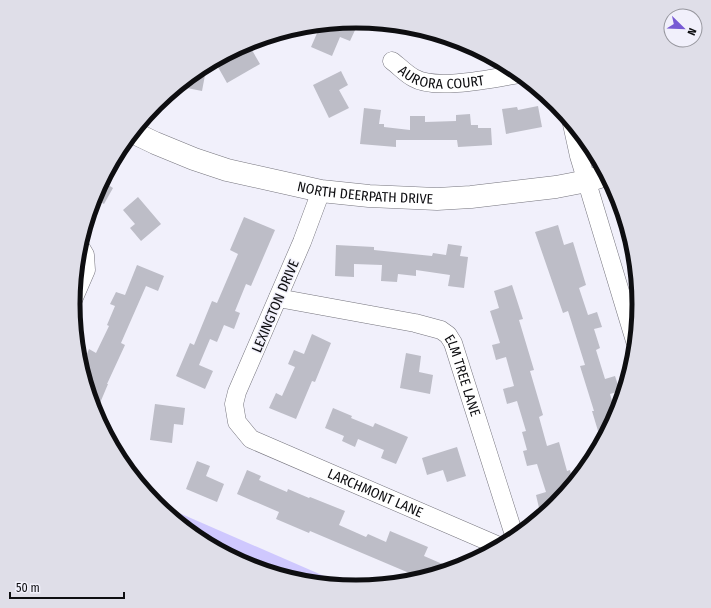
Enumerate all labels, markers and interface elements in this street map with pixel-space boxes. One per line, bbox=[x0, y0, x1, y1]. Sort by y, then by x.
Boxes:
north arrow bbox=[663, 8, 703, 48]
text: N bbox=[684, 26, 699, 37]
street label: AURORA COURT bbox=[395, 62, 486, 93]
street label: NORTH DEERPATH DRIVE bbox=[296, 178, 434, 208]
street label: LEXINGTON DRIVE bbox=[248, 257, 303, 355]
street label: ELM TREE LANE bbox=[441, 331, 484, 419]
street label: LARCHMONT LANE bbox=[325, 465, 426, 521]
scale bar bbox=[10, 574, 124, 600]
text: 50 m bbox=[16, 581, 40, 595]

